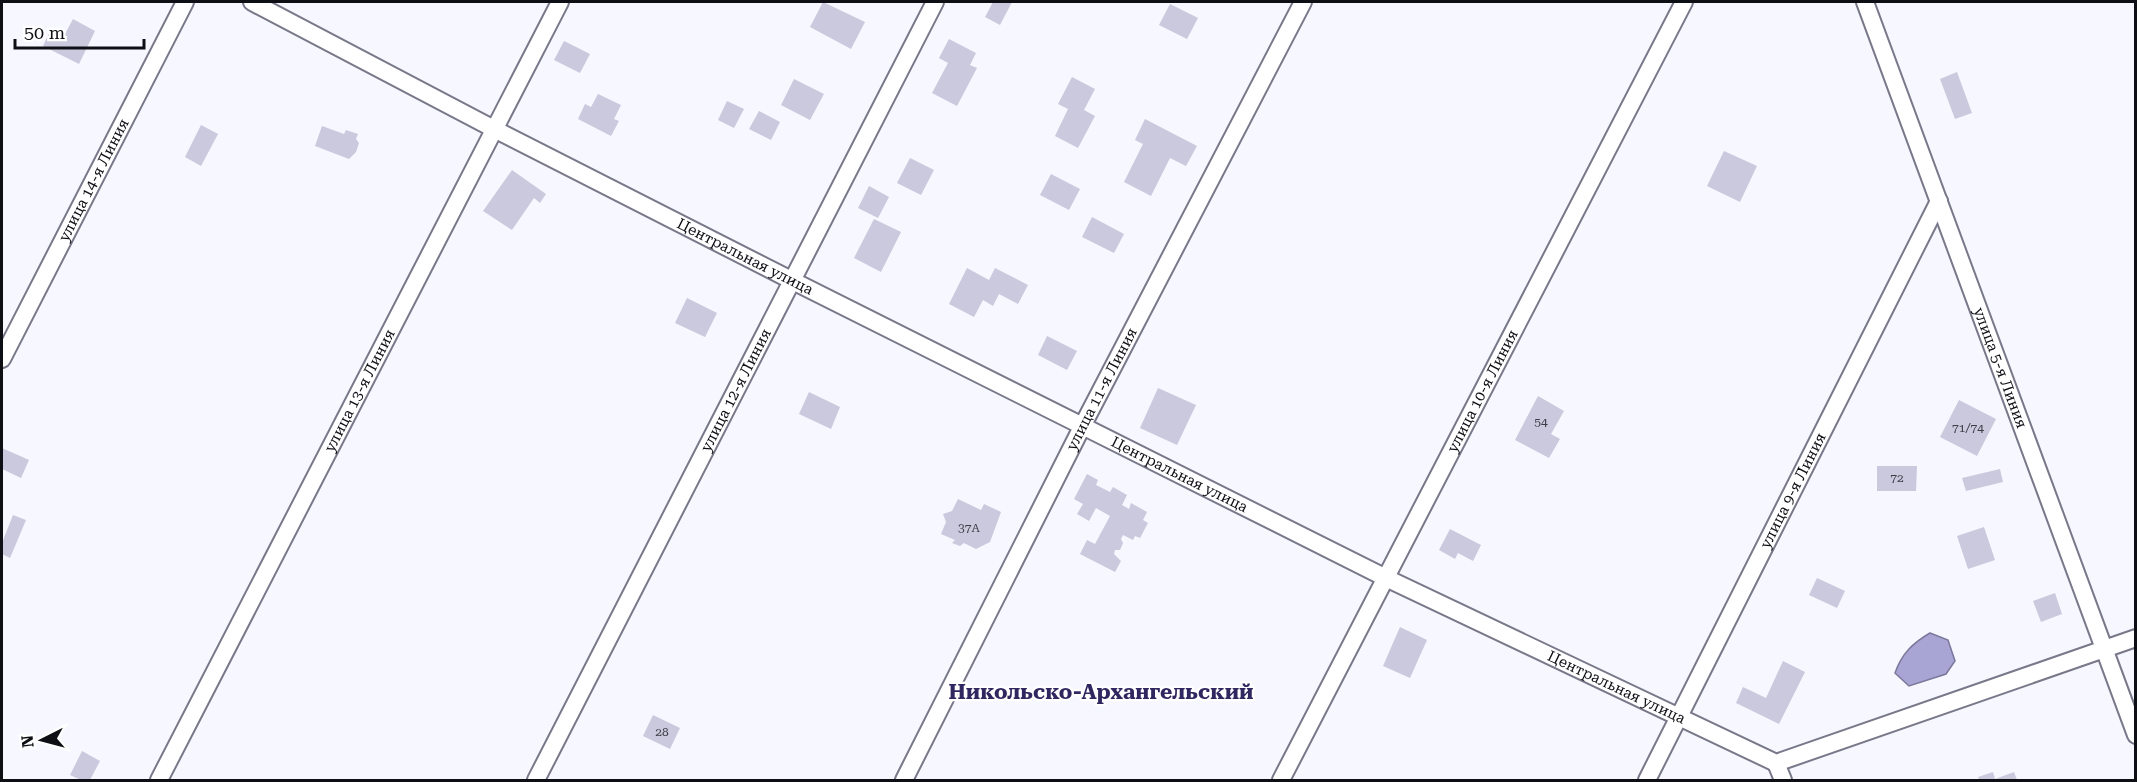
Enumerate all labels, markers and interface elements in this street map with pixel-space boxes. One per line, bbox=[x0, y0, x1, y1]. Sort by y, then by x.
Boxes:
scale bar bbox=[15, 12, 144, 50]
text: 50 m bbox=[24, 22, 65, 43]
street label: улица 14-я Линия bbox=[55, 116, 133, 245]
street label: Центральная улица bbox=[674, 215, 816, 299]
street label: улица 5-я Линия bbox=[1970, 305, 2031, 431]
street label: улица 11-я Линия bbox=[1063, 325, 1141, 454]
street label: улица 13-я Линия bbox=[321, 326, 399, 455]
street label: улица 12-я Линия bbox=[697, 326, 775, 455]
street label: улица 10-я Линия bbox=[1443, 327, 1522, 456]
house number: 54 bbox=[1534, 415, 1548, 429]
house number: 71/74 bbox=[1952, 421, 1984, 435]
street label: улица 9-я Линия bbox=[1756, 430, 1830, 552]
street label: Центральная улица bbox=[1108, 433, 1251, 516]
house number: 72 bbox=[1890, 471, 1904, 485]
house number: 37А bbox=[958, 521, 981, 535]
street label: Центральная улица bbox=[1545, 647, 1688, 728]
district label: Никольско-Архангельский bbox=[948, 680, 1254, 704]
north arrow bbox=[12, 710, 72, 770]
house number: 28 bbox=[655, 725, 669, 739]
text: N bbox=[17, 734, 38, 749]

